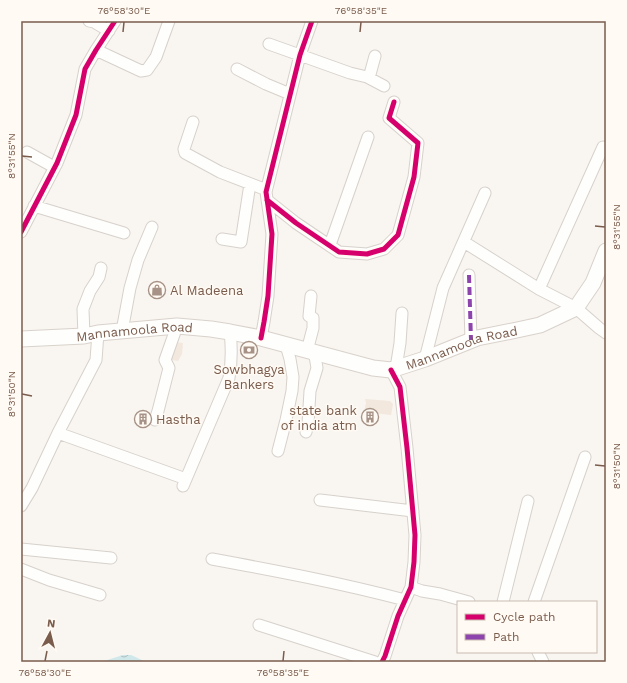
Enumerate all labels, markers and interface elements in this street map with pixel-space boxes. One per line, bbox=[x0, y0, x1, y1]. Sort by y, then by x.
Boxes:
text: 76°58'30"E bbox=[98, 5, 150, 16]
text: 76°58'35"E bbox=[335, 5, 387, 16]
text: 8°31'55"N bbox=[6, 133, 17, 179]
text: 8°31'55"N bbox=[611, 204, 622, 250]
shop icon: Al Madeena bbox=[147, 280, 167, 300]
place label: Al Madeena bbox=[170, 283, 244, 298]
street label: Mannamoola Road bbox=[76, 319, 193, 344]
street label: Mannamoola Road bbox=[404, 323, 519, 373]
bank icon: Sowbhagya Bankers bbox=[239, 340, 259, 360]
place label: Sowbhagya Bankers bbox=[213, 362, 285, 392]
text: 8°31'50"N bbox=[6, 371, 17, 417]
place label: state bank of india atm bbox=[281, 403, 358, 433]
building icon: state bank of india atm bbox=[360, 407, 380, 427]
building icon: Hastha bbox=[133, 409, 153, 429]
place label: Hastha bbox=[156, 412, 201, 427]
text: 8°31'50"N bbox=[611, 443, 622, 489]
legend bbox=[457, 601, 597, 653]
text: Cycle path bbox=[493, 610, 555, 624]
north arrow bbox=[30, 613, 70, 653]
text: N bbox=[46, 617, 56, 631]
text: Path bbox=[493, 630, 519, 644]
text: 76°58'30"E bbox=[19, 667, 71, 678]
text: 76°58'35"E bbox=[257, 667, 309, 678]

